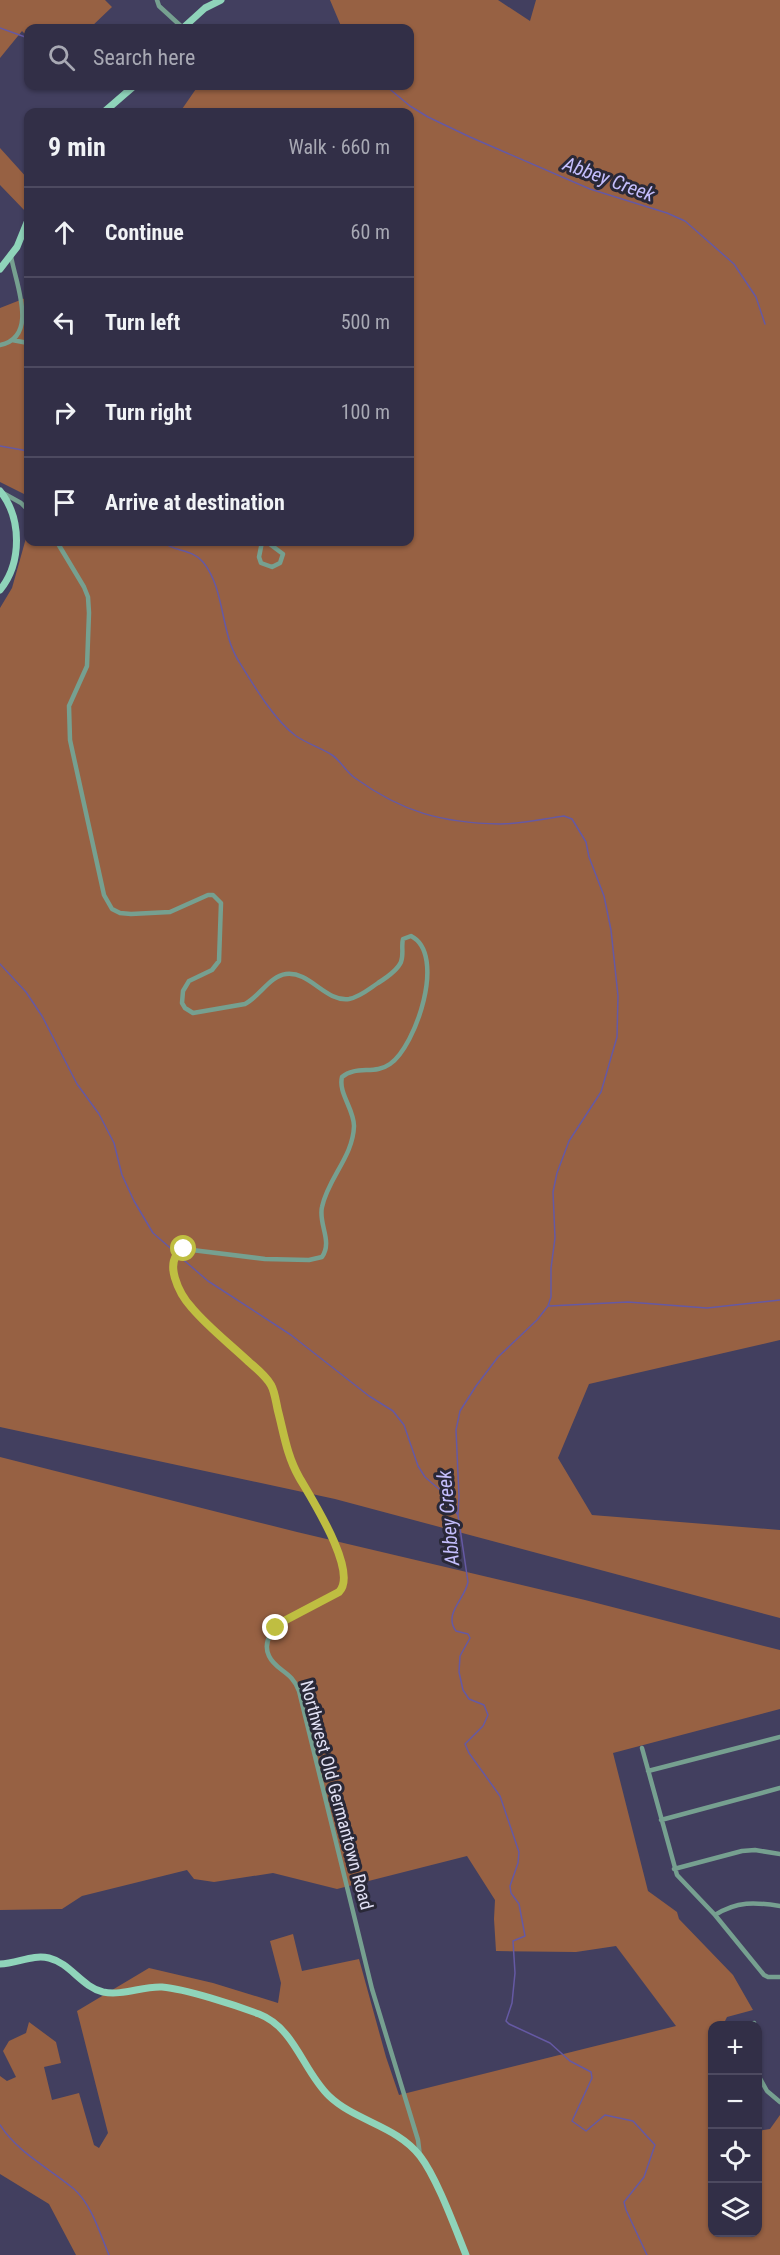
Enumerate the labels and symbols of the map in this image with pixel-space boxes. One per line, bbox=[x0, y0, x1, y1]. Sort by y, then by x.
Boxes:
water label: Abbey Creek bbox=[559, 151, 659, 207]
route start bbox=[170, 1235, 196, 1261]
water label: Abbey Creek bbox=[432, 1468, 464, 1568]
route end bbox=[262, 1614, 288, 1640]
street label: Northwest Old Germantown Road bbox=[296, 1678, 378, 1912]

